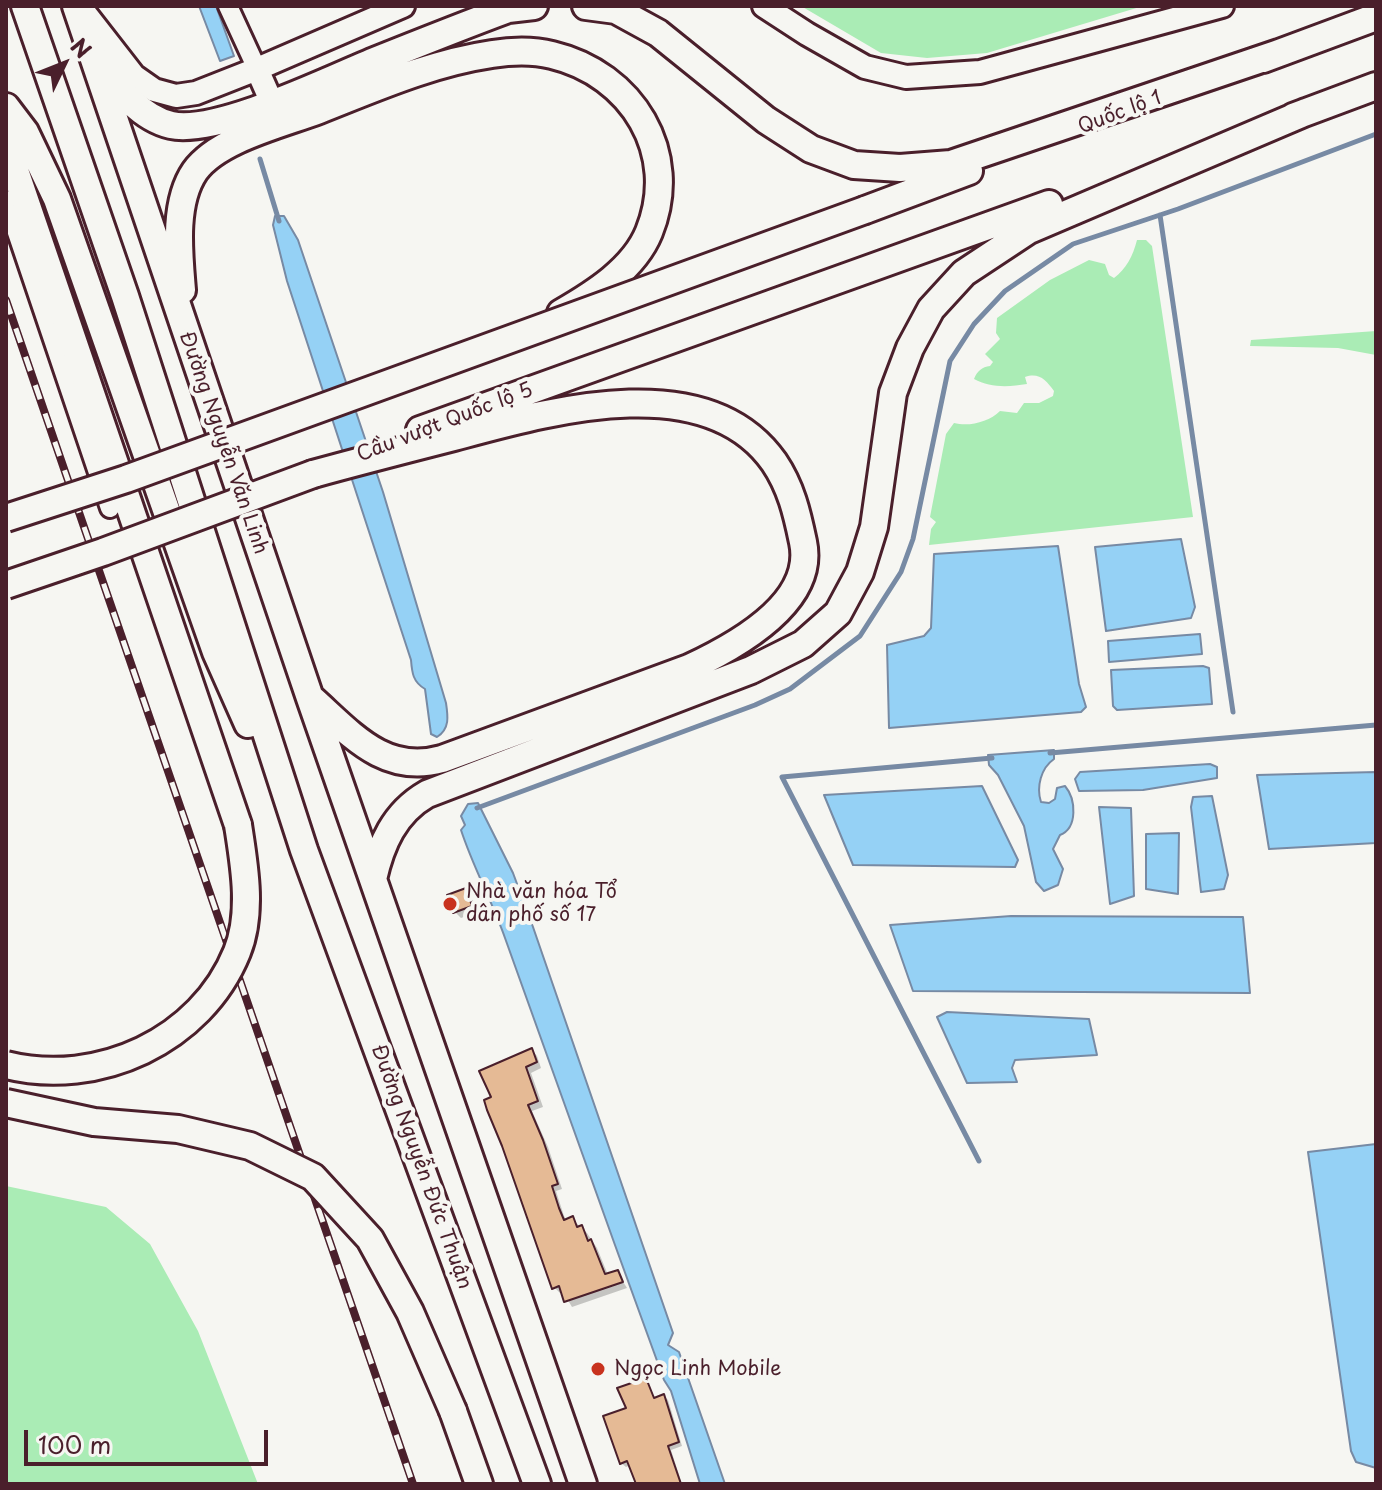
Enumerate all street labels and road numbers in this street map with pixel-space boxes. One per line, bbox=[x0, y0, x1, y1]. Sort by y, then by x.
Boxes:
street label: Quốc lộ 1 bbox=[1075, 86, 1165, 140]
street label: Đường Nguyễn Văn Linh bbox=[174, 329, 272, 557]
street label: Cầu vượt Quốc lộ 5 bbox=[354, 378, 536, 468]
street label: Đường Nguyễn Đức Thuận bbox=[366, 1041, 476, 1293]

